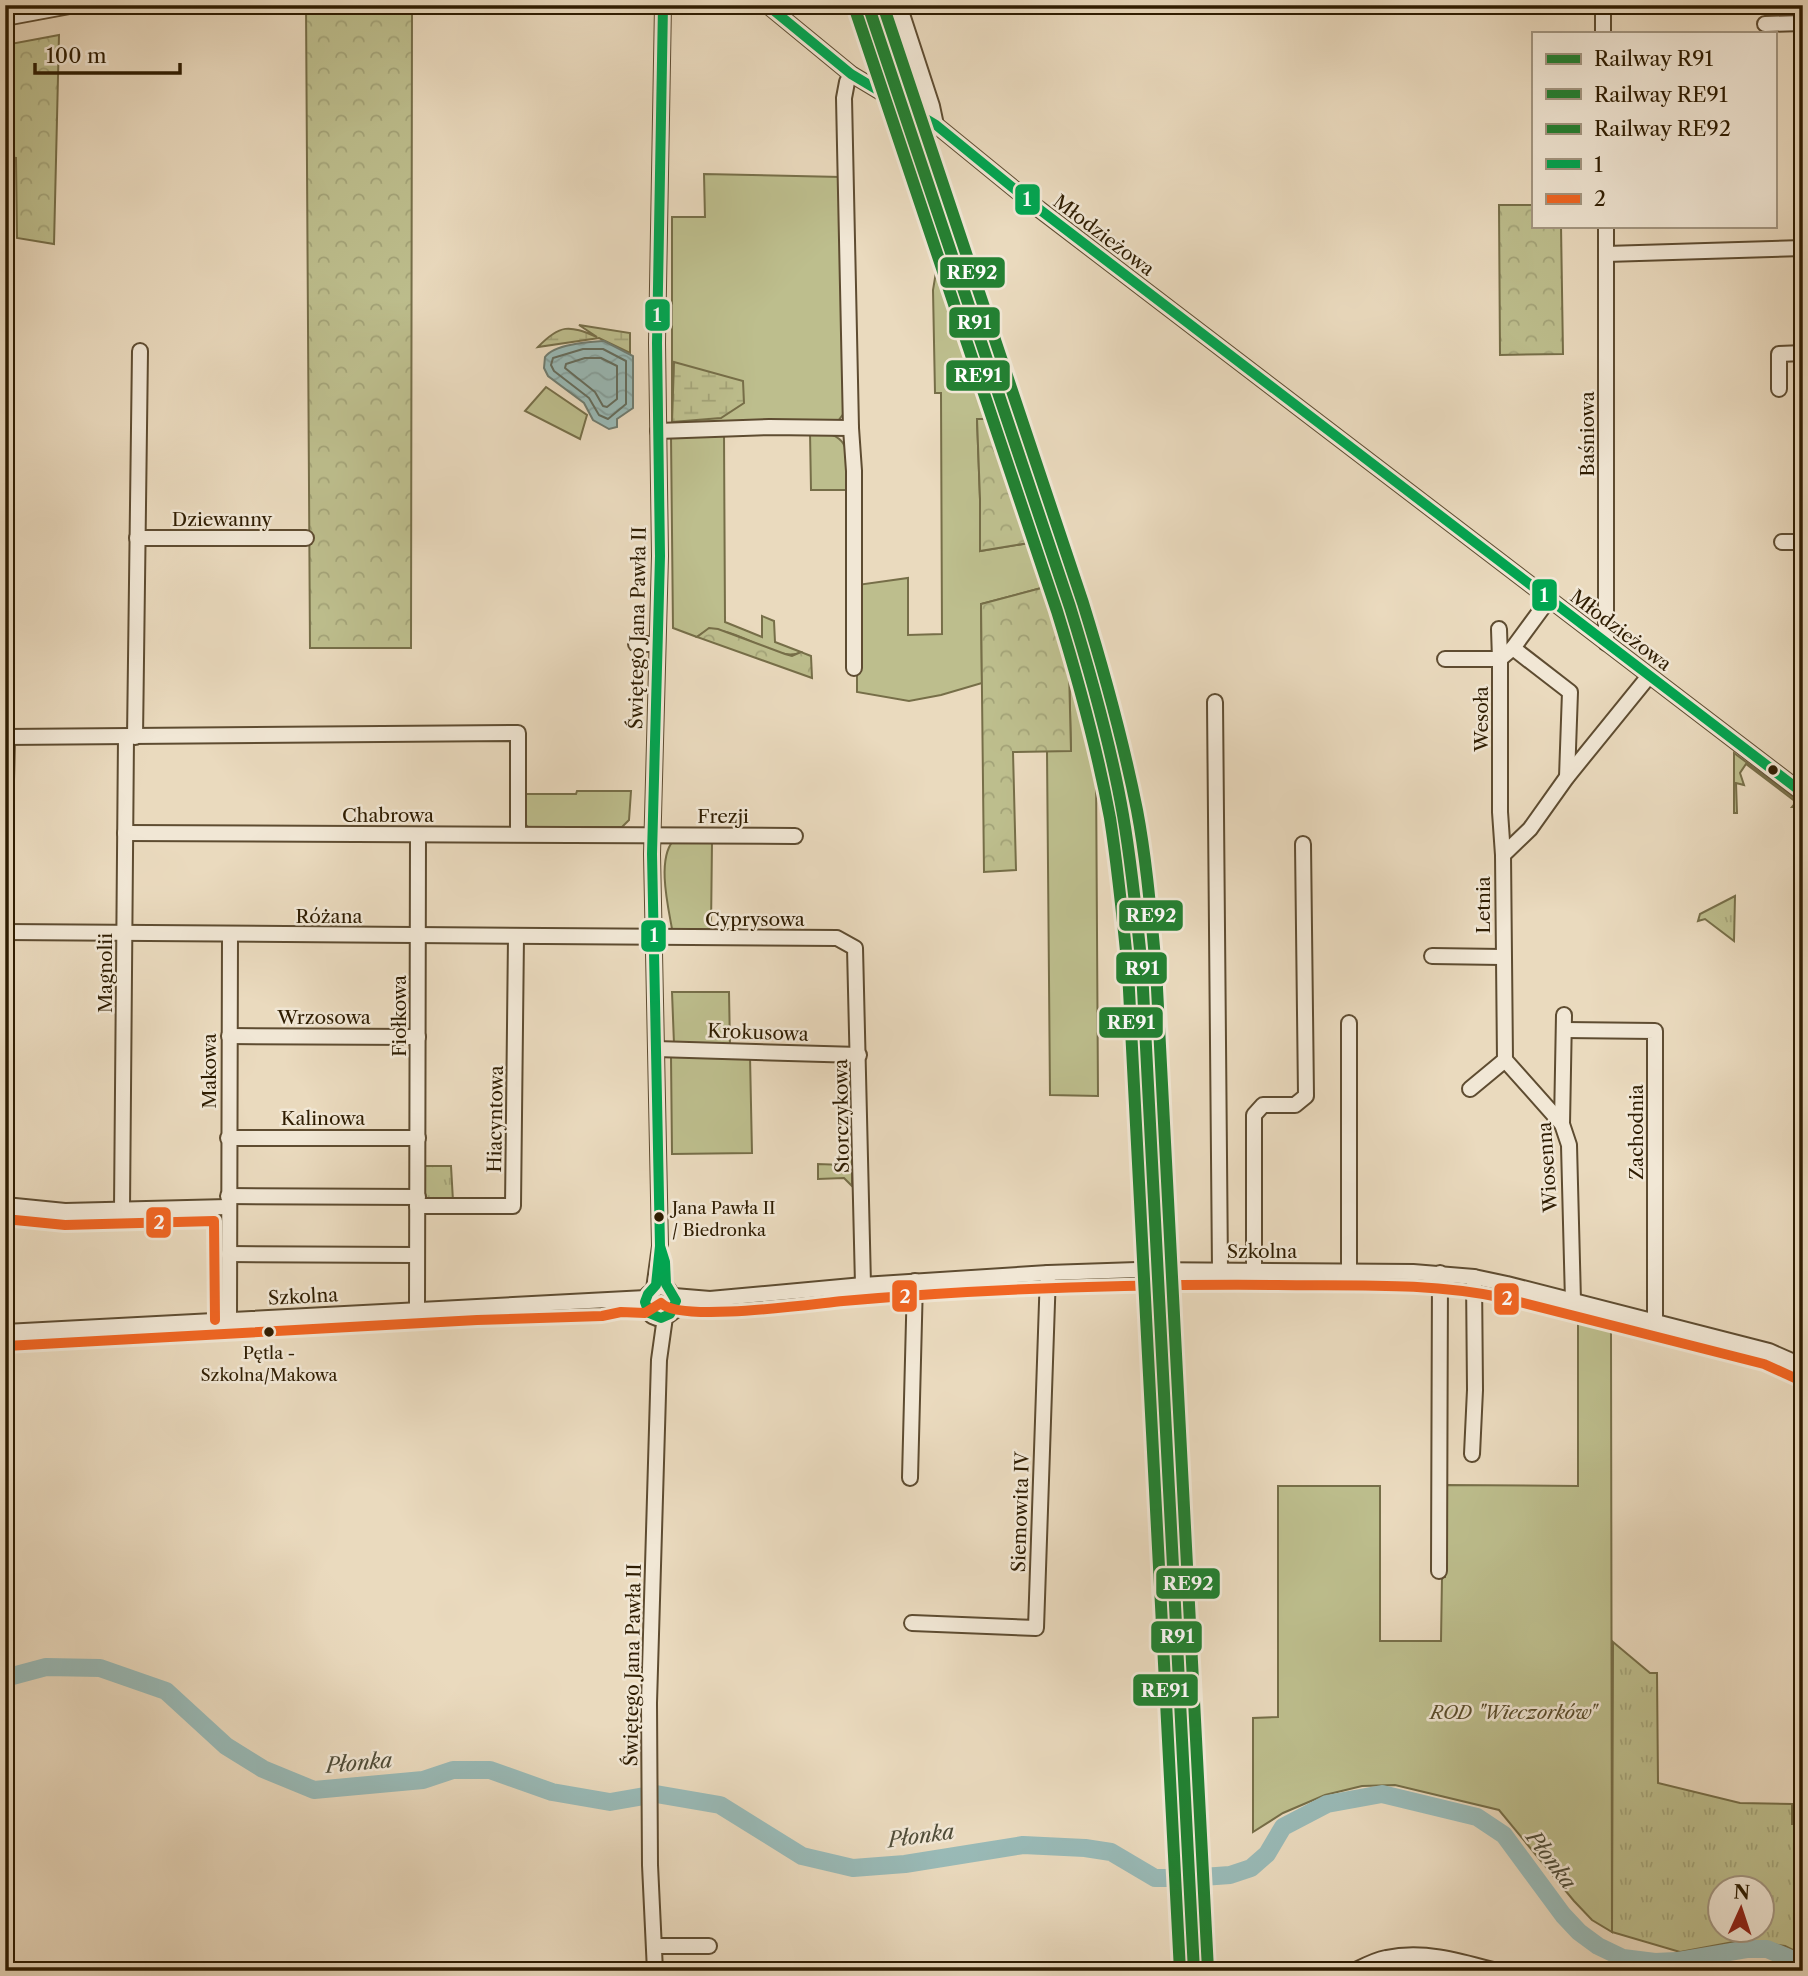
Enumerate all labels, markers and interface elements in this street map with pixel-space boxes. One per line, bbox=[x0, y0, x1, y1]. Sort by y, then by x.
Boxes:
scale bar bbox=[35, 32, 180, 76]
legend bbox=[1532, 32, 1776, 228]
text: 100 m bbox=[46, 43, 107, 68]
text: Railway R91 bbox=[1594, 46, 1713, 71]
text: Railway RE91 bbox=[1594, 82, 1728, 107]
text: Railway RE92 bbox=[1594, 116, 1731, 141]
text: 1 bbox=[1594, 152, 1603, 177]
line badge: 1 bbox=[1014, 183, 1041, 216]
text: 2 bbox=[1594, 186, 1606, 211]
text: 1 bbox=[1023, 188, 1032, 211]
street label: Młodzieżowa bbox=[1049, 190, 1159, 281]
line badge: RE92 bbox=[939, 256, 1006, 289]
text: RE92 bbox=[947, 261, 997, 284]
line badge: 1 bbox=[644, 298, 671, 332]
text: 1 bbox=[653, 304, 662, 327]
line badge: R91 bbox=[948, 306, 1001, 339]
text: R91 bbox=[957, 311, 992, 334]
line badge: RE91 bbox=[945, 359, 1011, 392]
text: RE91 bbox=[954, 364, 1003, 387]
street label: Baśniowa bbox=[1576, 391, 1599, 477]
street label: Dziewanny bbox=[172, 508, 273, 531]
street label: Świętego Jana Pawła II bbox=[624, 526, 651, 730]
line badge: 1 bbox=[1531, 578, 1558, 612]
text: 1 bbox=[1540, 584, 1549, 607]
street label: Młodzieżowa bbox=[1566, 585, 1676, 676]
street label: Wesoła bbox=[1470, 686, 1493, 753]
unlabelled marker bbox=[1766, 763, 1780, 777]
street label: Chabrowa bbox=[342, 804, 434, 827]
street label: Frezji bbox=[697, 805, 749, 828]
street label: Letnia bbox=[1472, 876, 1495, 934]
line badge: RE92 bbox=[1118, 899, 1184, 932]
text: RE92 bbox=[1126, 904, 1176, 927]
street label: Różana bbox=[295, 905, 363, 928]
street label: Cyprysowa bbox=[705, 908, 805, 931]
line badge: 1 bbox=[640, 919, 667, 953]
text: 1 bbox=[650, 924, 659, 947]
street label: Magnolii bbox=[94, 933, 117, 1013]
line badge: R91 bbox=[1115, 951, 1168, 985]
text: R91 bbox=[1125, 957, 1160, 980]
street label: Fiołkowa bbox=[388, 975, 411, 1057]
street label: Wrzosowa bbox=[276, 1006, 371, 1029]
line badge: RE91 bbox=[1098, 1006, 1164, 1039]
text: RE91 bbox=[1107, 1011, 1156, 1034]
street label: Krokusowa bbox=[707, 1019, 809, 1046]
street label: Makowa bbox=[198, 1033, 221, 1109]
street label: Storczykowa bbox=[829, 1059, 854, 1173]
street label: Hiacyntowa bbox=[483, 1065, 508, 1173]
street label: Zachodnia bbox=[1625, 1084, 1648, 1180]
street label: Kalinowa bbox=[281, 1107, 365, 1130]
street label: Wiosenna bbox=[1533, 1121, 1562, 1214]
place label: Jana Pawła II / Biedronka bbox=[669, 1198, 775, 1240]
line badge: 2 bbox=[145, 1206, 172, 1239]
marker: Jana Pawła II / Biedronka bbox=[652, 1210, 666, 1224]
text: 2 bbox=[153, 1211, 165, 1234]
street label: Szkolna bbox=[1227, 1240, 1297, 1263]
line badge: 2 bbox=[891, 1279, 918, 1313]
line badge: 2 bbox=[1493, 1282, 1520, 1316]
street label: Szkolna bbox=[267, 1283, 339, 1310]
text: 2 bbox=[899, 1285, 911, 1308]
text: 2 bbox=[1501, 1287, 1513, 1310]
marker: Pętla - Szkolna/Makowa bbox=[262, 1325, 276, 1339]
place label: Pętla - Szkolna/Makowa bbox=[201, 1343, 337, 1385]
street label: Siemowita IV bbox=[1007, 1450, 1034, 1573]
street label: Świętego Jana Pawła II bbox=[619, 1563, 646, 1767]
line badge: RE92 bbox=[1155, 1567, 1221, 1600]
text: RE92 bbox=[1163, 1572, 1213, 1595]
line badge: R91 bbox=[1150, 1620, 1203, 1654]
text: R91 bbox=[1160, 1625, 1195, 1648]
line badge: RE91 bbox=[1132, 1673, 1199, 1707]
text: RE91 bbox=[1141, 1679, 1190, 1702]
park label: ROD "Wieczorków" bbox=[1428, 1701, 1599, 1724]
water label: Płonka bbox=[322, 1747, 394, 1778]
water label: Płonka bbox=[884, 1818, 956, 1853]
water label: Płonka bbox=[1520, 1824, 1582, 1894]
north arrow bbox=[1706, 1874, 1776, 1944]
text: N bbox=[1733, 1881, 1751, 1904]

